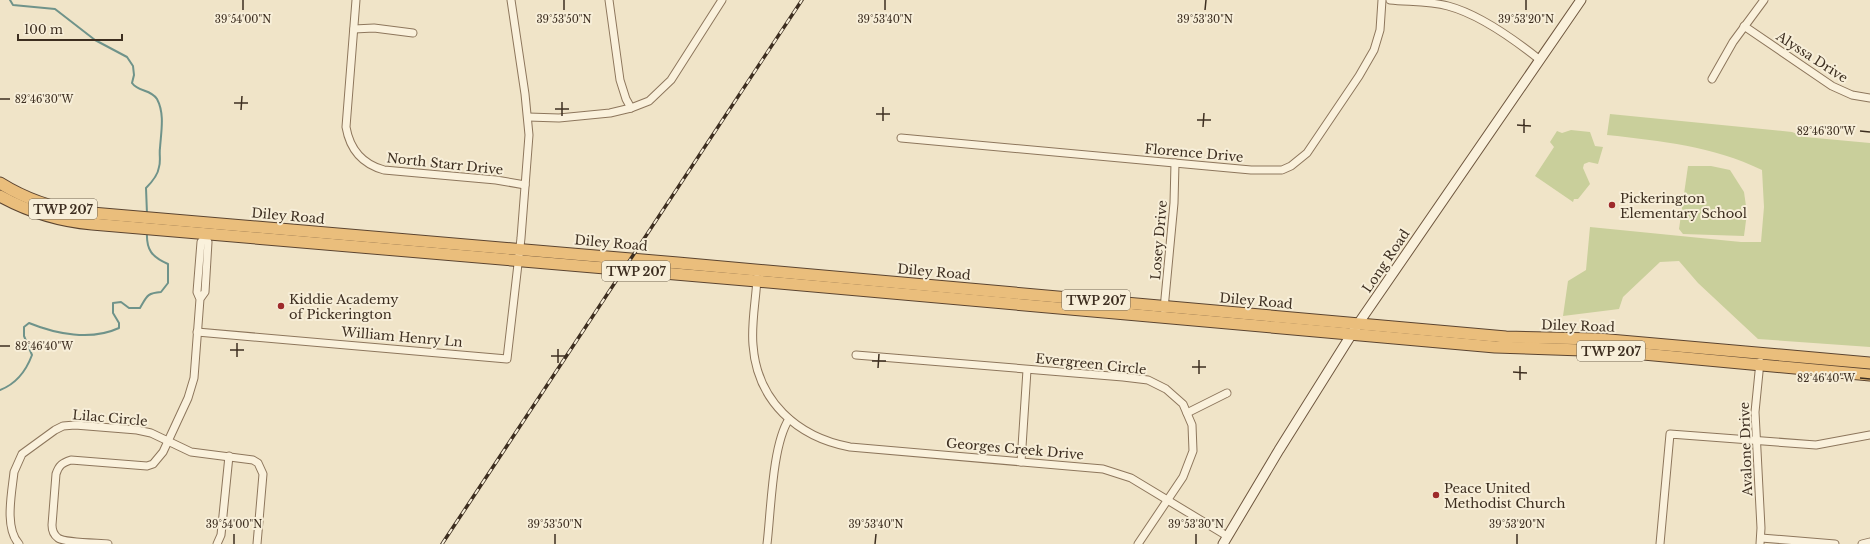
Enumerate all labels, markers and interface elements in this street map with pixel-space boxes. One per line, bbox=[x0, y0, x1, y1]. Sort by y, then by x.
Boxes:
text: 39°54'00"N bbox=[215, 13, 271, 26]
text: 39°53'50"N bbox=[536, 13, 592, 26]
text: 39°53'40"N bbox=[857, 13, 913, 26]
text: 39°53'30"N bbox=[1177, 13, 1233, 26]
text: 39°53'20"N bbox=[1498, 13, 1554, 26]
scale bar bbox=[18, 16, 122, 42]
text: 100 m bbox=[24, 22, 63, 37]
street label: Alyssa Drive bbox=[1772, 27, 1851, 86]
text: 82°46'30"W bbox=[15, 93, 73, 106]
text: 82°46'30"W bbox=[1797, 125, 1855, 138]
street label: Florence Drive bbox=[1144, 140, 1244, 166]
street label: North Starr Drive bbox=[386, 149, 504, 179]
place label: Pickerington Elementary School bbox=[1620, 190, 1747, 222]
road number: TWP 207 bbox=[29, 199, 97, 219]
street label: Losey Drive bbox=[1147, 199, 1171, 281]
marker: Pickerington Elementary School bbox=[1607, 200, 1617, 210]
street label: Diley Road bbox=[251, 204, 326, 228]
street label: Long Road bbox=[1359, 226, 1414, 296]
street label: Diley Road bbox=[574, 231, 649, 255]
street label: Diley Road bbox=[897, 260, 972, 284]
road number: TWP 207 bbox=[602, 261, 670, 281]
street label: Diley Road bbox=[1219, 289, 1294, 313]
road number: TWP 207 bbox=[1062, 290, 1130, 310]
place label: Kiddie Academy of Pickerington bbox=[289, 291, 399, 323]
marker: Kiddie Academy of Pickerington bbox=[276, 301, 286, 311]
street label: Diley Road bbox=[1541, 316, 1615, 336]
street label: William Henry Ln bbox=[340, 323, 463, 351]
text: 82°46'40"W bbox=[15, 340, 73, 353]
road number: TWP 207 bbox=[1577, 341, 1645, 361]
street label: Evergreen Circle bbox=[1035, 350, 1147, 378]
text: 82°46'40"W bbox=[1797, 372, 1855, 385]
street label: Avalone Drive bbox=[1736, 402, 1756, 497]
street label: Lilac Circle bbox=[72, 406, 148, 430]
street label: Georges Creek Drive bbox=[945, 435, 1085, 463]
place label: Peace United Methodist Church bbox=[1444, 480, 1566, 512]
marker: Peace United Methodist Church bbox=[1431, 490, 1441, 500]
text: 39°54'00"N bbox=[206, 518, 262, 531]
text: 39°53'50"N bbox=[527, 518, 583, 531]
text: 39°53'40"N bbox=[848, 518, 904, 531]
text: 39°53'30"N bbox=[1168, 518, 1224, 531]
text: 39°53'20"N bbox=[1489, 518, 1545, 531]

